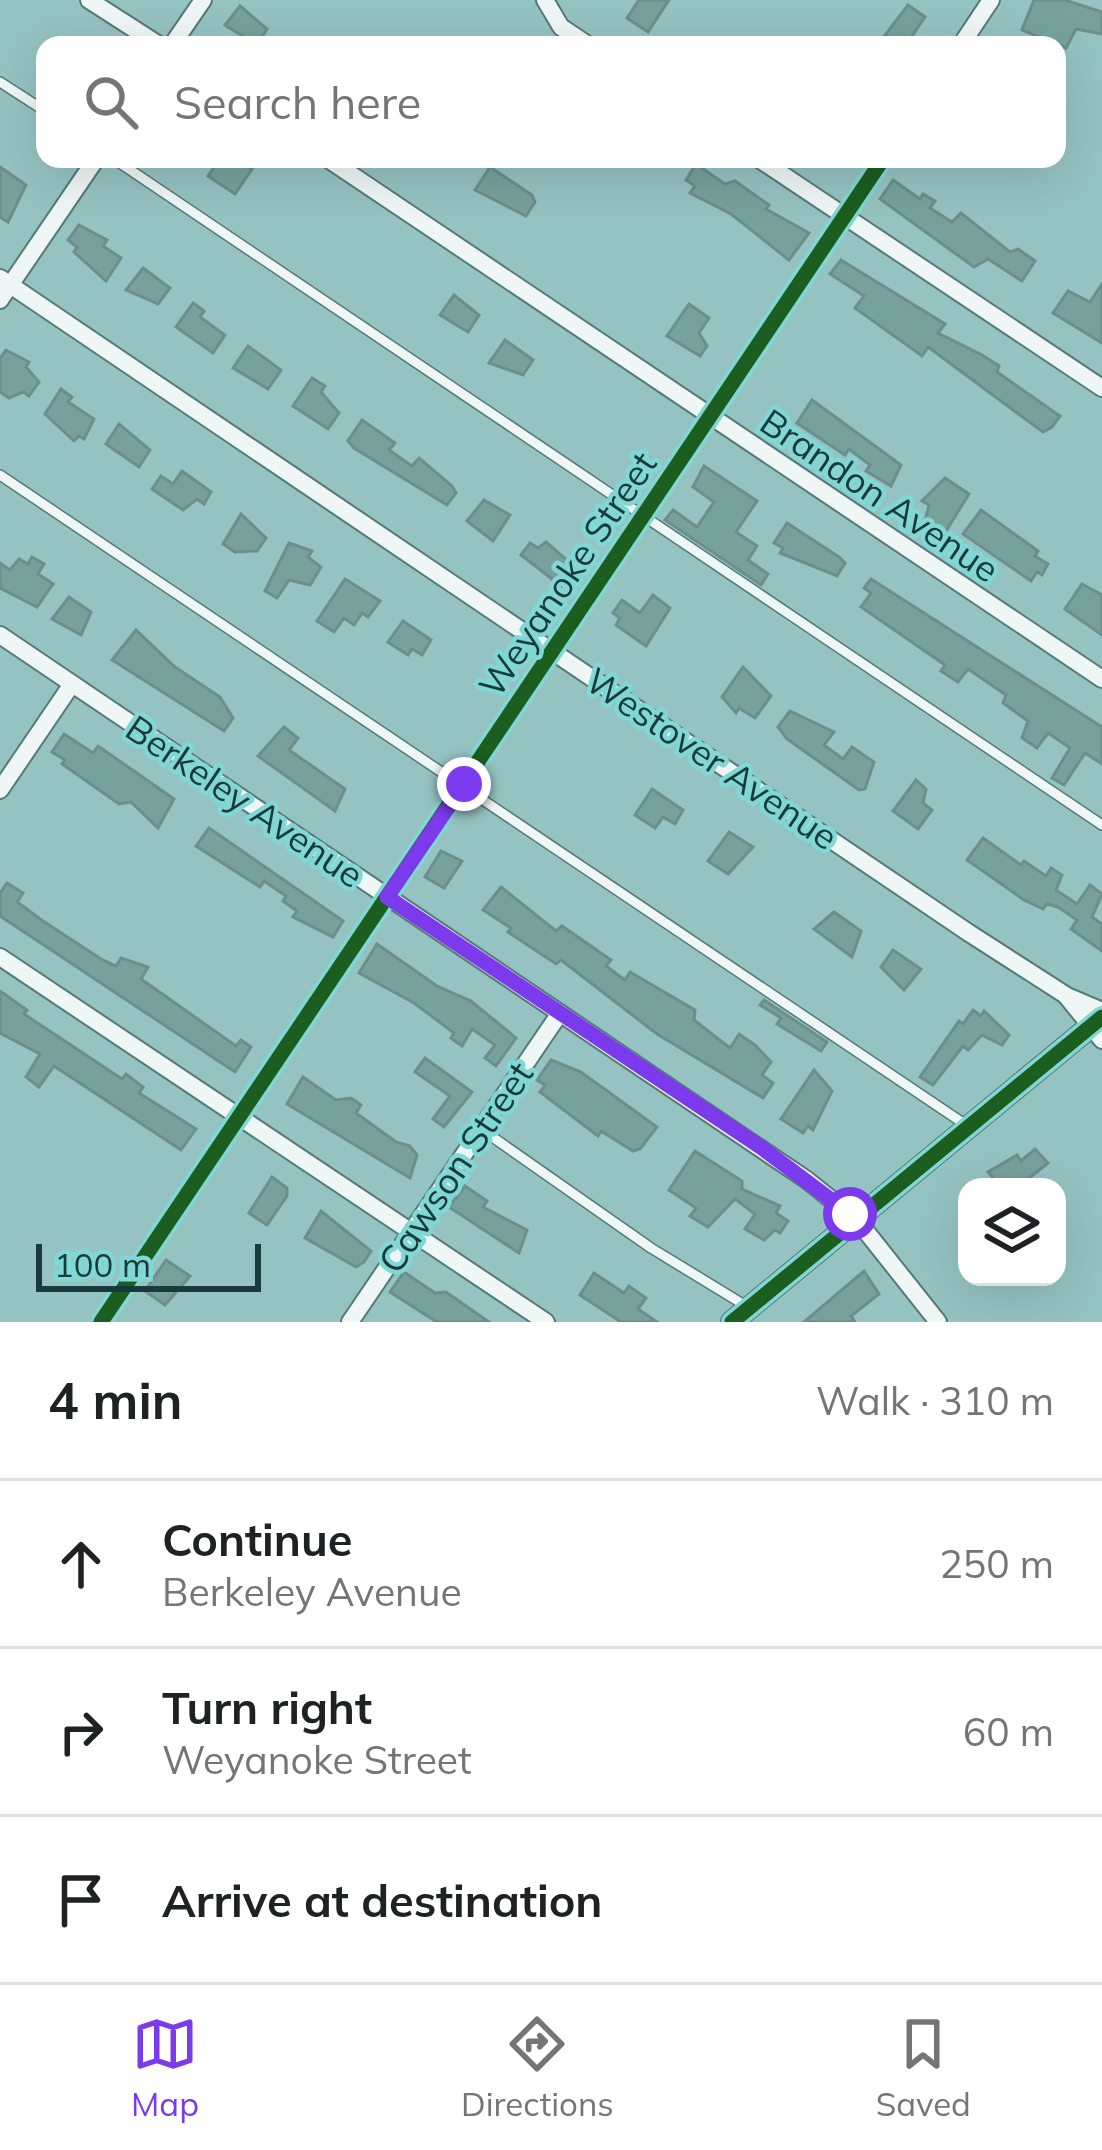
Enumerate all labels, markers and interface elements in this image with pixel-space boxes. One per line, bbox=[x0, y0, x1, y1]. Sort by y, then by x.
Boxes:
search box bbox=[36, 36, 1066, 168]
icon: search bbox=[78, 69, 144, 135]
text: Search here bbox=[174, 74, 421, 130]
street label: Brandon Avenue bbox=[752, 399, 1008, 591]
street label: Weyanoke Street bbox=[468, 443, 666, 705]
street label: Westover Avenue bbox=[577, 657, 847, 859]
street label: Berkeley Avenue bbox=[118, 705, 372, 897]
route end bbox=[437, 757, 491, 811]
street label: Cawson Street bbox=[368, 1053, 542, 1281]
map controls bbox=[958, 1178, 1066, 1286]
button: layers bbox=[958, 1178, 1066, 1286]
route start bbox=[823, 1187, 877, 1241]
scale bar bbox=[36, 1238, 261, 1291]
text: 100 m bbox=[54, 1244, 151, 1285]
text: 4 min bbox=[48, 1368, 183, 1432]
text: Walk · 310 m bbox=[816, 1376, 1054, 1425]
text: Continue bbox=[162, 1511, 352, 1567]
icon: ahead bbox=[48, 1531, 114, 1597]
text: 250 m bbox=[939, 1539, 1054, 1588]
text: Berkeley Avenue bbox=[162, 1567, 462, 1616]
text: Turn right bbox=[162, 1679, 372, 1735]
icon: right bbox=[48, 1699, 114, 1765]
text: 60 m bbox=[963, 1707, 1054, 1756]
text: Weyanoke Street bbox=[162, 1735, 472, 1784]
icon: arrive bbox=[48, 1867, 114, 1933]
text: Arrive at destination bbox=[162, 1872, 602, 1928]
tab: Map bbox=[131, 2011, 199, 2124]
tab: Directions bbox=[461, 2011, 614, 2124]
tab: Saved bbox=[876, 2011, 971, 2124]

